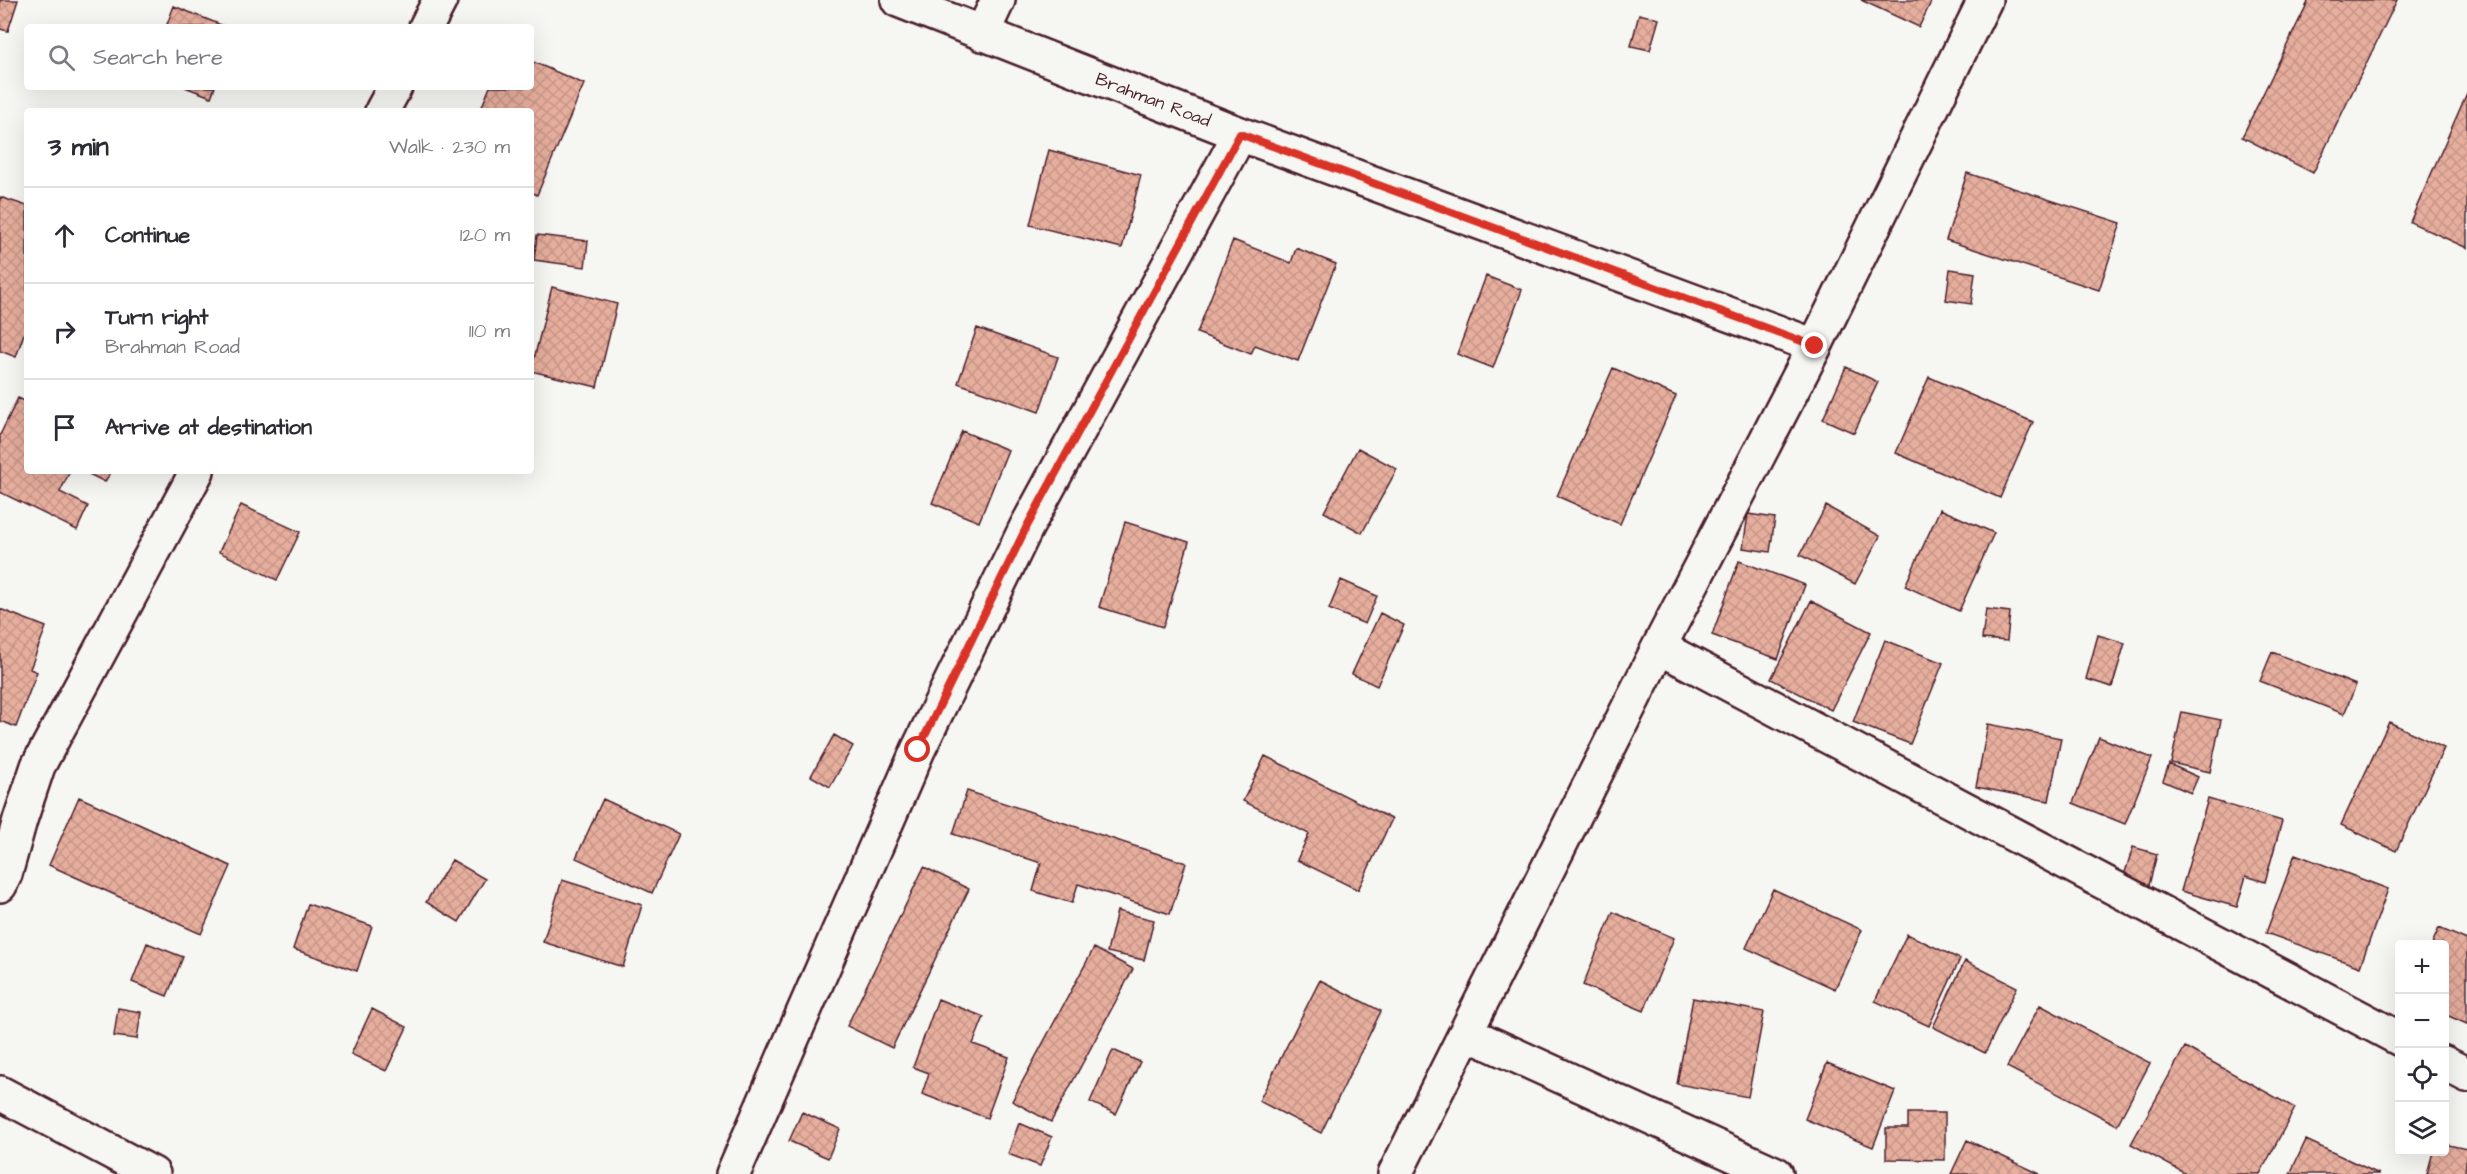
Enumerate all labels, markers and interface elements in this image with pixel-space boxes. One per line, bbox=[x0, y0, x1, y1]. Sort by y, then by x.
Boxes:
search box bbox=[24, 24, 534, 90]
icon: search bbox=[45, 41, 78, 74]
text: Search here bbox=[93, 42, 223, 73]
street label: Brahman Road bbox=[1092, 67, 1214, 133]
text: 3 min bbox=[48, 129, 109, 165]
text: Walk · 230 m bbox=[389, 133, 510, 161]
icon: ahead bbox=[48, 219, 81, 252]
text: Continue bbox=[105, 220, 190, 251]
text: 120 m bbox=[460, 221, 510, 249]
text: Turn right bbox=[105, 302, 208, 333]
icon: right bbox=[48, 315, 81, 348]
text: 110 m bbox=[469, 317, 510, 345]
route end bbox=[1801, 332, 1827, 358]
text: Brahman Road bbox=[105, 333, 240, 361]
icon: arrive bbox=[48, 411, 81, 444]
text: Arrive at destination bbox=[105, 412, 312, 443]
route start bbox=[904, 736, 930, 762]
map controls bbox=[2395, 940, 2449, 1156]
button: + bbox=[2395, 940, 2449, 994]
button: − bbox=[2395, 994, 2449, 1048]
button: locate bbox=[2395, 1048, 2449, 1102]
button: layers bbox=[2395, 1102, 2449, 1156]

